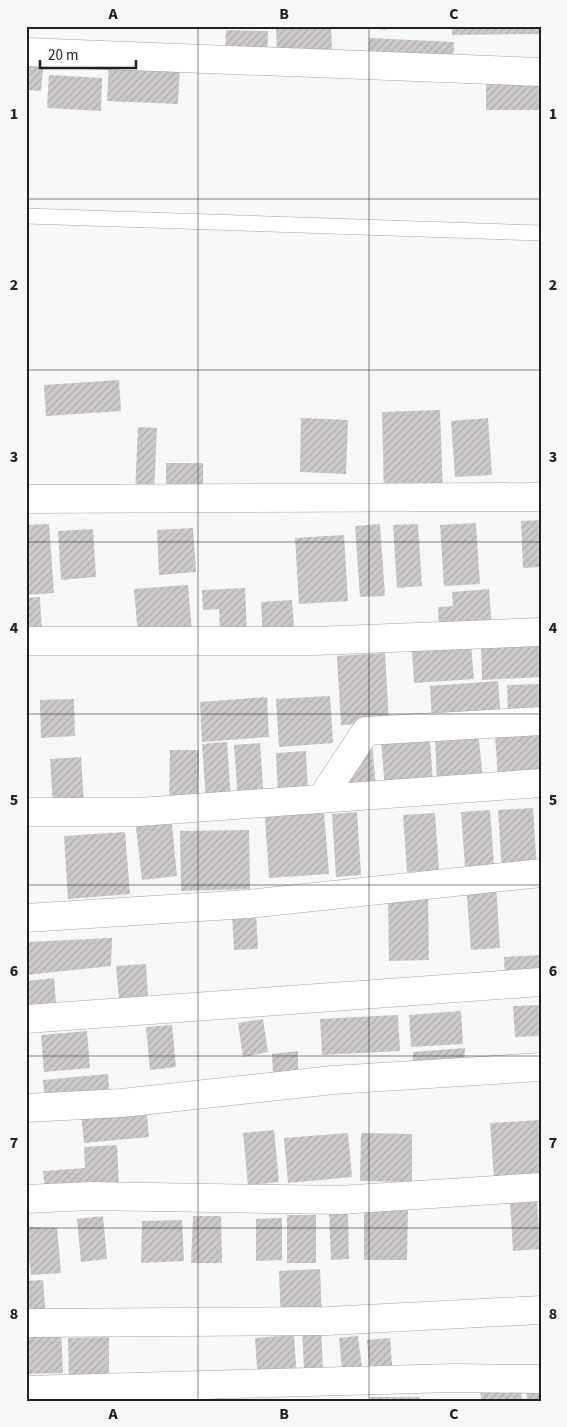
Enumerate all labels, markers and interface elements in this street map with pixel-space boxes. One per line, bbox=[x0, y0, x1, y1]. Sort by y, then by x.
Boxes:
text: A bbox=[107, 3, 118, 25]
text: B bbox=[279, 3, 289, 25]
text: C bbox=[449, 3, 459, 25]
scale bar bbox=[40, 38, 136, 70]
text: 20 m bbox=[48, 45, 78, 66]
text: 1 bbox=[10, 103, 18, 125]
text: 1 bbox=[549, 103, 557, 125]
text: 2 bbox=[10, 274, 18, 296]
text: 2 bbox=[549, 274, 557, 296]
text: 3 bbox=[10, 446, 18, 468]
text: 3 bbox=[549, 446, 557, 468]
text: 4 bbox=[10, 617, 19, 639]
text: 4 bbox=[549, 617, 558, 639]
text: 5 bbox=[10, 789, 18, 811]
text: 5 bbox=[549, 789, 557, 811]
text: 6 bbox=[10, 960, 18, 982]
text: 6 bbox=[549, 960, 557, 982]
text: 7 bbox=[10, 1132, 18, 1154]
text: 7 bbox=[549, 1132, 557, 1154]
text: 8 bbox=[10, 1303, 18, 1325]
text: 8 bbox=[549, 1303, 557, 1325]
text: A bbox=[107, 1403, 118, 1425]
text: B bbox=[279, 1403, 289, 1425]
text: C bbox=[449, 1403, 459, 1425]

